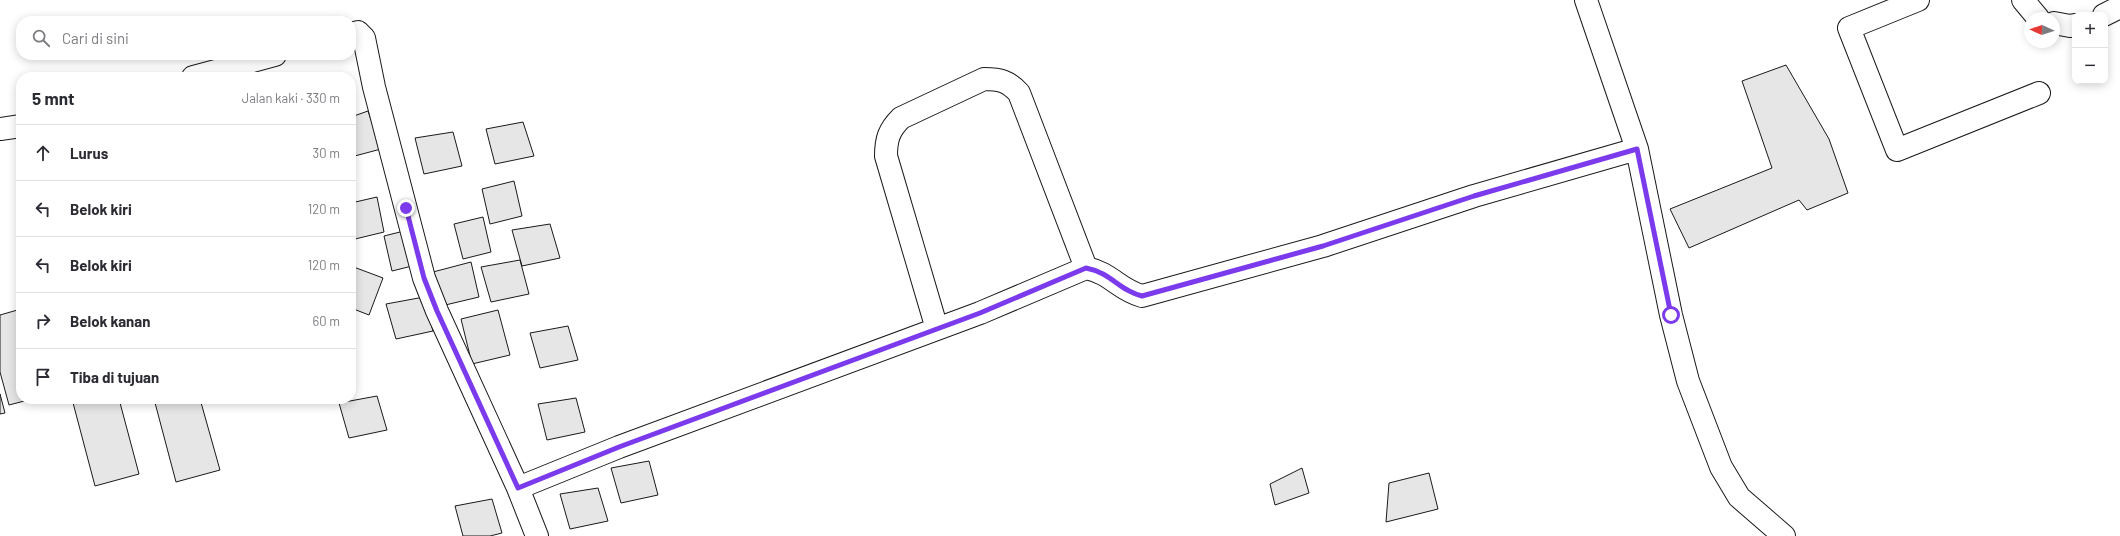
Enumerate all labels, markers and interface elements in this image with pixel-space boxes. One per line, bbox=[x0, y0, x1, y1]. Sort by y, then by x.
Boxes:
north arrow bbox=[2024, 12, 2060, 48]
map controls bbox=[2072, 12, 2108, 84]
button: + bbox=[2072, 12, 2108, 48]
search box bbox=[16, 16, 356, 60]
icon: search bbox=[30, 27, 52, 49]
text: Cari di sini bbox=[62, 29, 129, 47]
button: − bbox=[2072, 48, 2108, 84]
text: 5 mnt bbox=[32, 88, 75, 108]
text: Jalan kaki · 330 m bbox=[242, 90, 340, 106]
icon: ahead bbox=[32, 142, 54, 164]
text: Lurus bbox=[70, 144, 108, 162]
text: 30 m bbox=[313, 145, 340, 161]
icon: left bbox=[32, 198, 54, 220]
route end bbox=[397, 199, 415, 217]
text: Belok kiri bbox=[70, 200, 132, 218]
text: 120 m bbox=[308, 201, 340, 217]
icon: left bbox=[32, 254, 54, 276]
text: Belok kiri bbox=[70, 256, 132, 274]
text: 120 m bbox=[308, 257, 340, 273]
route start bbox=[1662, 306, 1680, 324]
icon: right bbox=[32, 310, 54, 332]
text: Belok kanan bbox=[70, 312, 150, 330]
text: 60 m bbox=[313, 313, 340, 329]
icon: arrive bbox=[32, 366, 54, 388]
text: Tiba di tujuan bbox=[70, 368, 159, 386]

